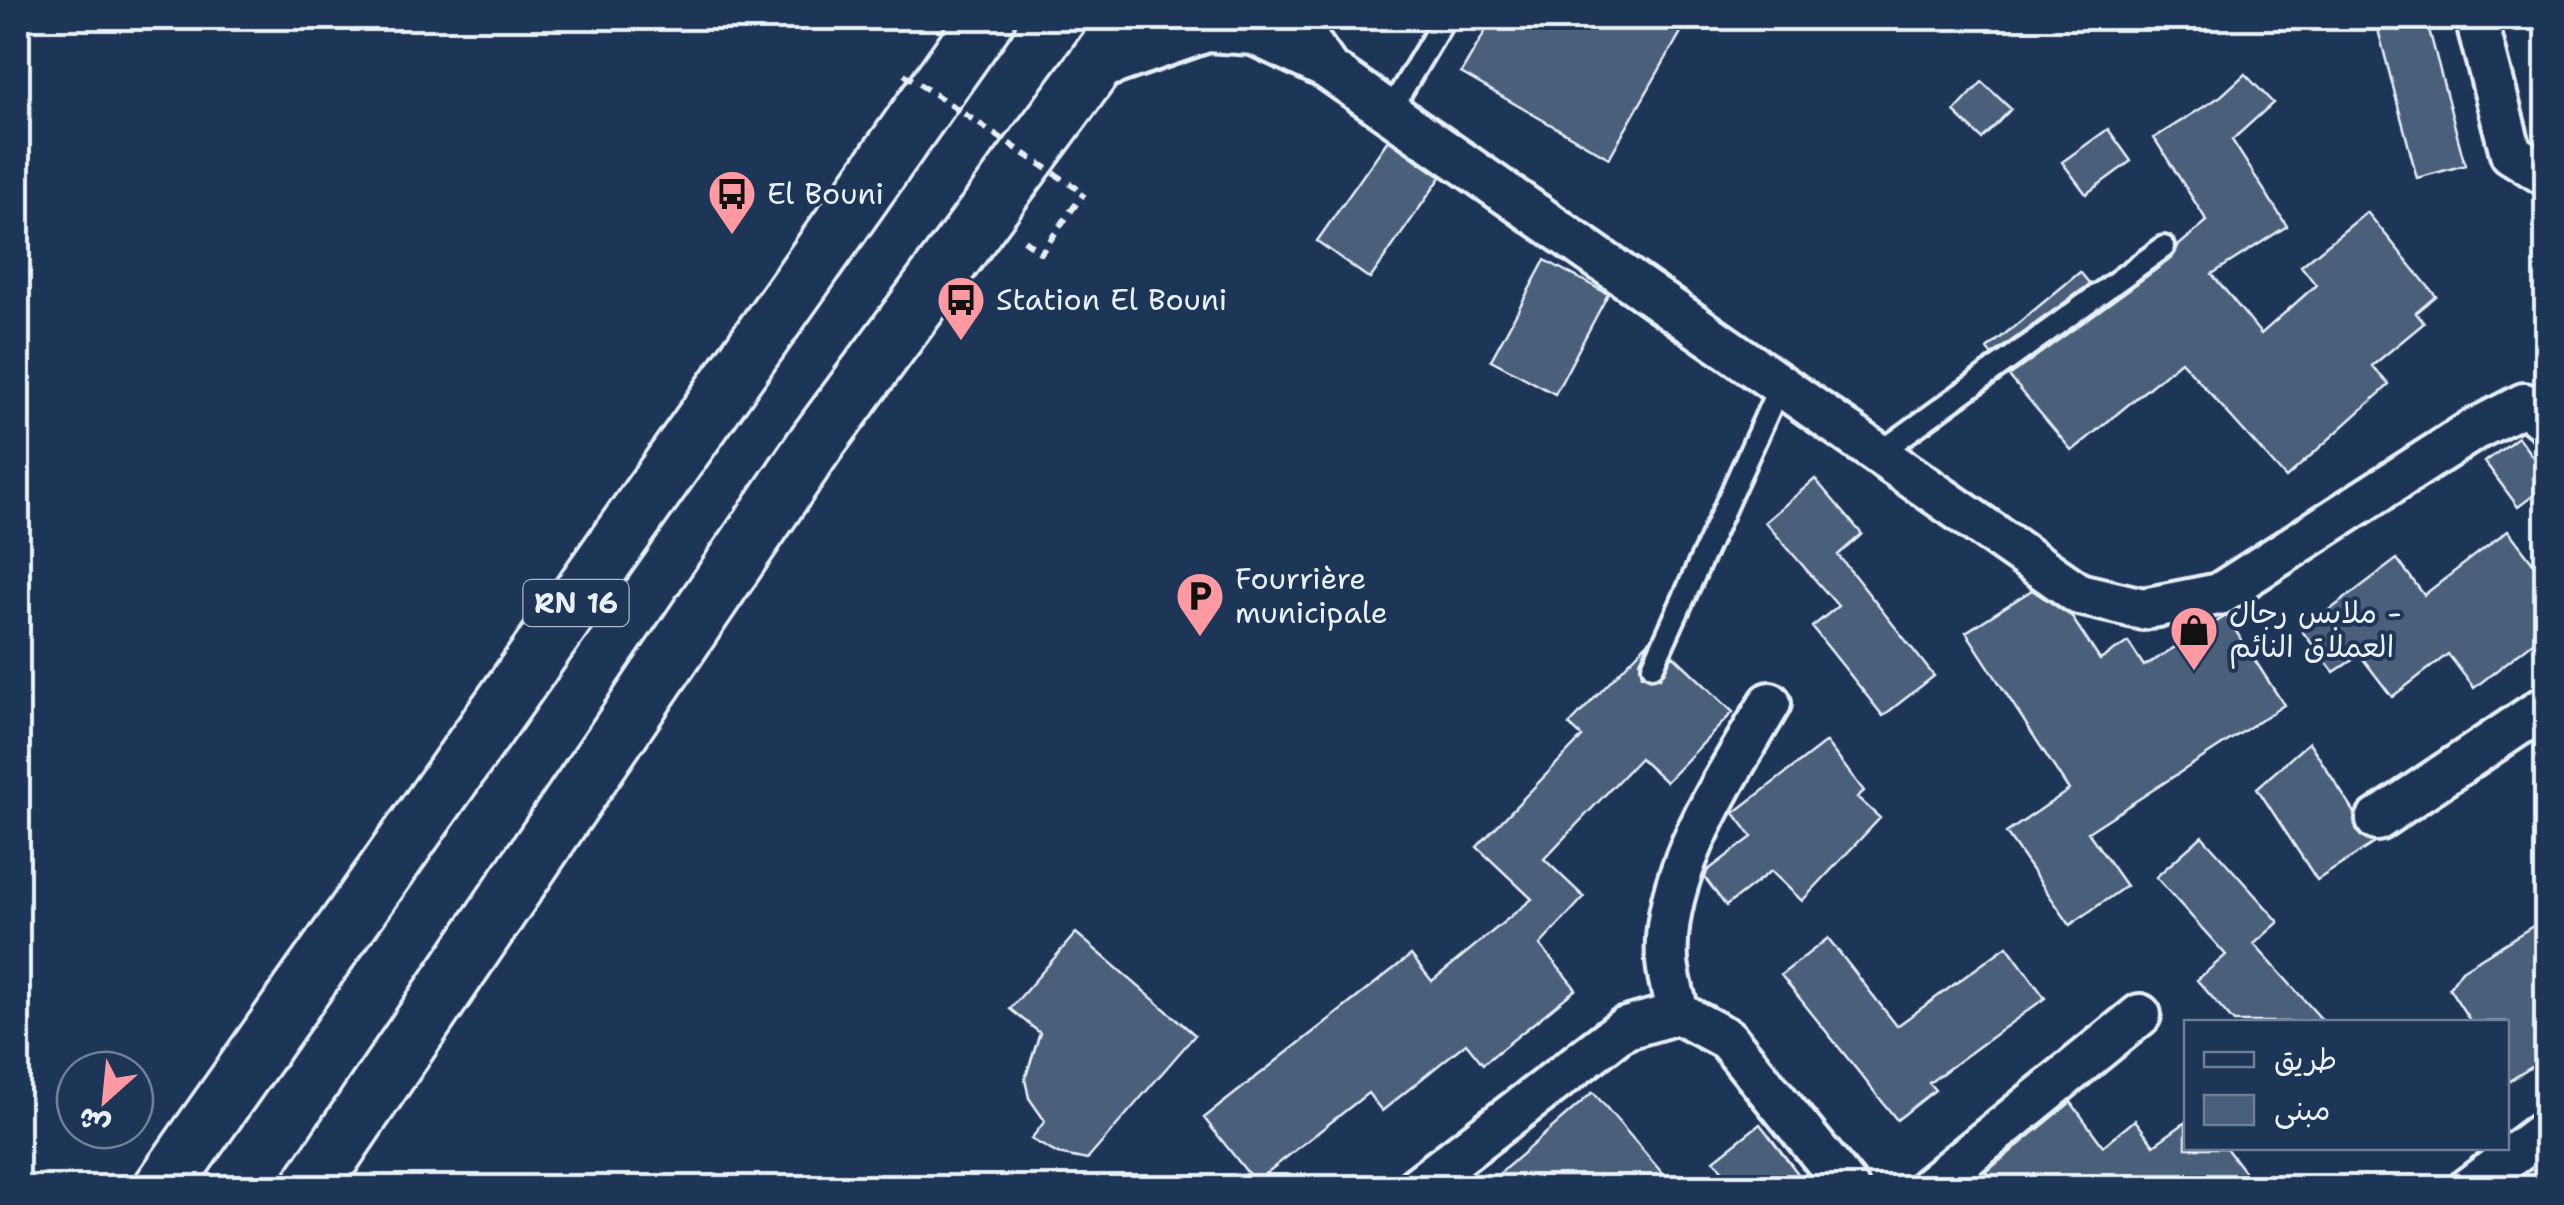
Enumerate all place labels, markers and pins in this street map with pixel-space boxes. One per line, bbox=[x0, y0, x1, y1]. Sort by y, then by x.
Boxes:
bus stop icon: El Bouni bbox=[706, 168, 758, 236]
place label: El Bouni bbox=[767, 173, 884, 214]
bus stop icon: Station El Bouni bbox=[935, 274, 987, 342]
place label: Station El Bouni bbox=[996, 279, 1227, 320]
place label: Fourrière municipale bbox=[1235, 558, 1388, 633]
parking icon: Fourrière municipale bbox=[1174, 570, 1226, 638]
place label: ملابس رجال - العملاق النائم bbox=[2229, 592, 2402, 669]
shop icon: ملابس رجال - العملاق النائم bbox=[2168, 604, 2220, 672]

